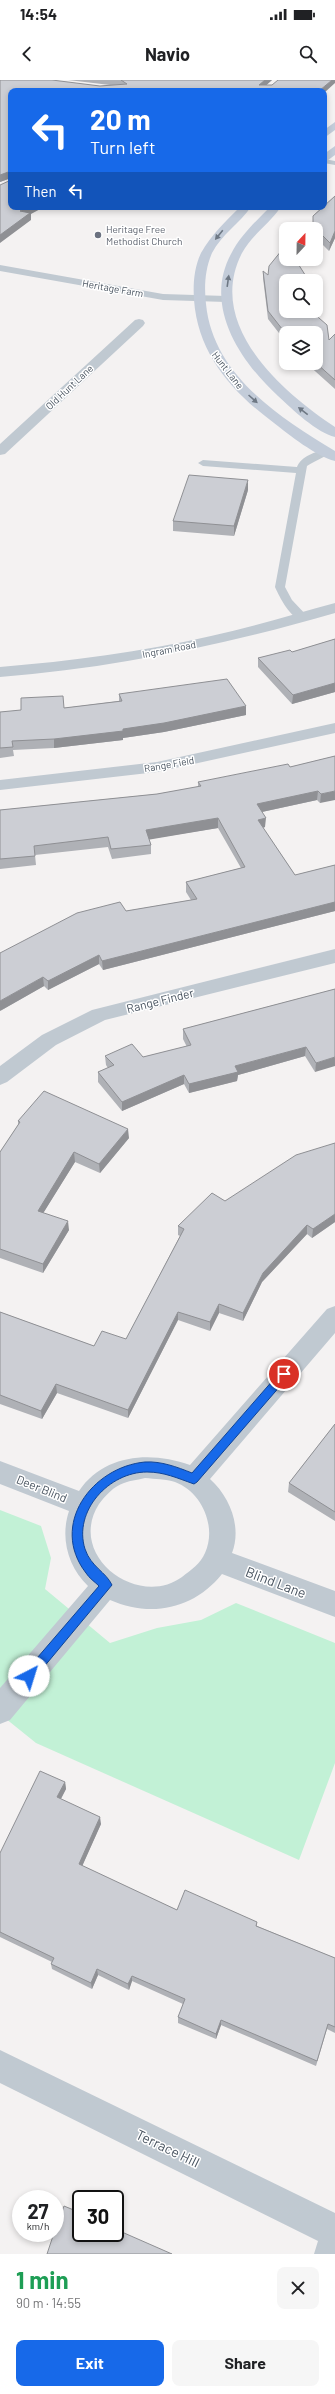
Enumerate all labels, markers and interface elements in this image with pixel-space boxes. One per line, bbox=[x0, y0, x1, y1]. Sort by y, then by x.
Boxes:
text: 14:54 bbox=[20, 5, 57, 23]
icon: back bbox=[16, 43, 38, 65]
text: Navio bbox=[145, 43, 190, 65]
icon: search bbox=[297, 43, 319, 65]
text: 20 m bbox=[90, 102, 151, 136]
icon: left bbox=[24, 104, 76, 156]
text: Turn left bbox=[90, 136, 156, 158]
icon: left bbox=[65, 180, 87, 202]
text: Then bbox=[24, 182, 57, 200]
north arrow bbox=[279, 222, 323, 266]
map controls bbox=[279, 222, 323, 370]
place label: Heritage Free Methodist Church bbox=[106, 223, 182, 247]
marker: Heritage Free Methodist Church bbox=[93, 230, 103, 240]
one-way arrow bbox=[215, 230, 224, 241]
one-way arrow bbox=[225, 274, 231, 287]
button: search bbox=[279, 274, 323, 318]
street label: Heritage Farm bbox=[81, 277, 145, 299]
button: layers bbox=[279, 326, 323, 370]
street label: Hunt Lane bbox=[210, 349, 246, 391]
street label: Old Hunt Lane bbox=[43, 362, 95, 412]
one-way arrow bbox=[248, 395, 258, 404]
one-way arrow bbox=[297, 407, 308, 415]
street label: Ingram Road bbox=[141, 638, 197, 660]
street label: Range Field bbox=[143, 754, 195, 774]
street label: Range Finder bbox=[125, 985, 196, 1015]
pin bbox=[267, 1357, 301, 1391]
icon: arrive bbox=[273, 1363, 295, 1385]
street label: Deer Blind bbox=[15, 1472, 69, 1504]
street label: Blind Lane bbox=[243, 1563, 309, 1601]
position arrow bbox=[8, 1655, 50, 1697]
street label: Terrace Hill bbox=[134, 2125, 202, 2171]
speed limit sign: 30 bbox=[72, 2190, 124, 2242]
text: 27 bbox=[27, 2199, 49, 2223]
text: km/h bbox=[27, 2220, 49, 2232]
text: 1 min bbox=[16, 2265, 69, 2294]
button: close bbox=[277, 2267, 319, 2309]
text: 90 m · 14:55 bbox=[16, 2295, 81, 2311]
button: Exit bbox=[16, 2340, 164, 2386]
button: Share bbox=[172, 2340, 319, 2386]

